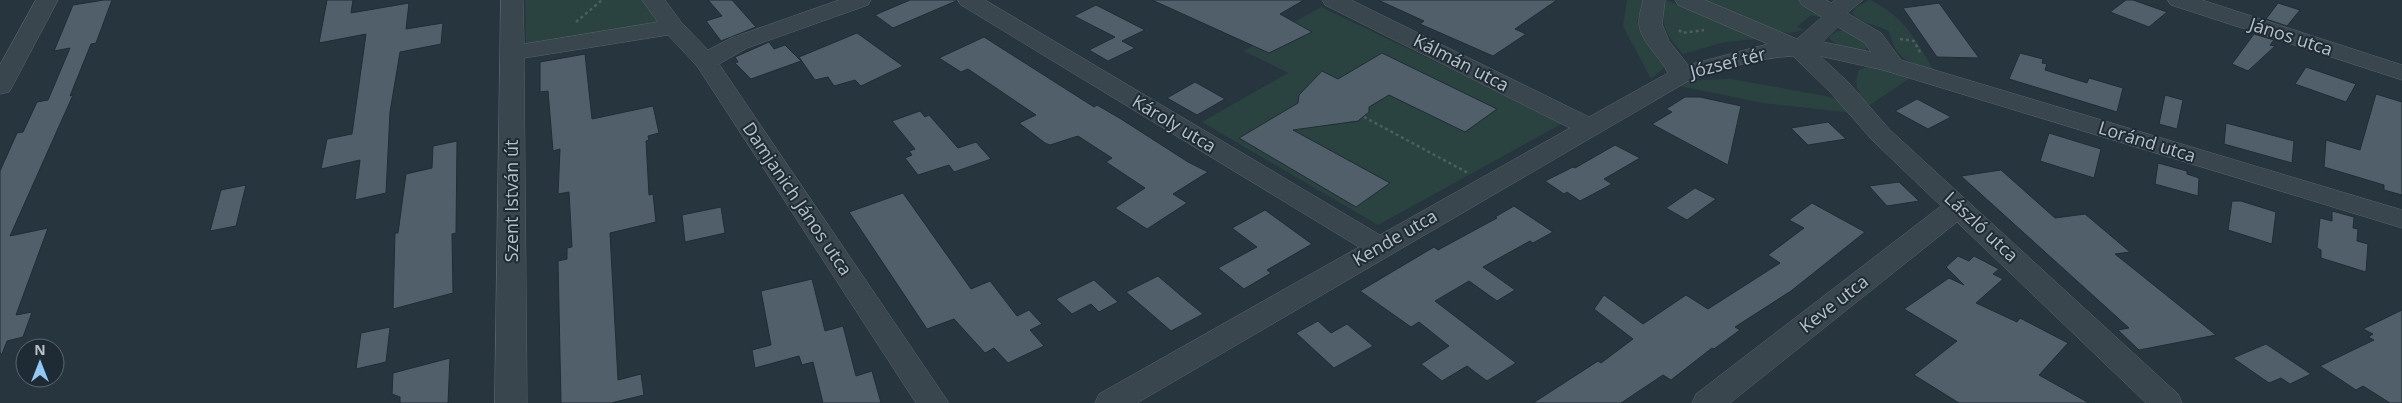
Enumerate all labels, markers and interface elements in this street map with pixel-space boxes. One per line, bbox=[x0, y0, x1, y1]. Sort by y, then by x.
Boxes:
street label: János utca bbox=[2245, 11, 2336, 61]
street label: Kálmán utca bbox=[1410, 28, 1513, 96]
street label: József tér bbox=[1685, 41, 1769, 84]
street label: Károly utca bbox=[1128, 89, 1221, 158]
street label: Loránd utca bbox=[2096, 115, 2199, 167]
street label: Damjanich János utca bbox=[737, 117, 858, 280]
street label: Szent István út bbox=[499, 140, 523, 262]
street label: László utca bbox=[1940, 186, 2024, 267]
street label: Kende utca bbox=[1348, 203, 1441, 271]
street label: Keve utca bbox=[1794, 269, 1873, 338]
north arrow bbox=[15, 338, 65, 388]
text: N bbox=[34, 340, 46, 359]

